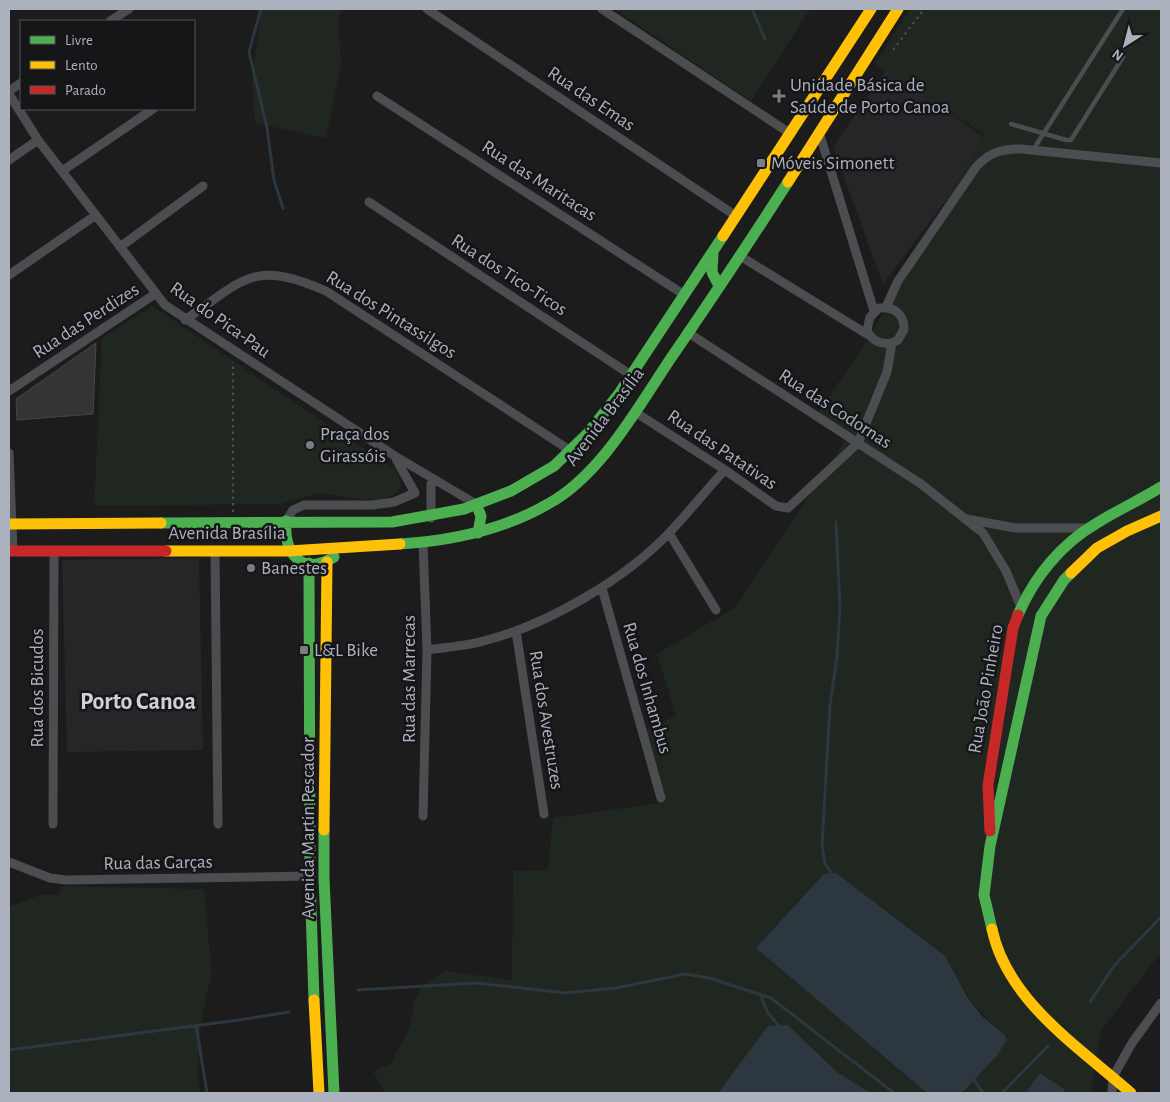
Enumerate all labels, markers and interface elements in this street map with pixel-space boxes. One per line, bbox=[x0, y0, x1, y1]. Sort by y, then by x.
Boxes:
legend bbox=[20, 20, 195, 110]
north arrow bbox=[1100, 20, 1150, 70]
text: Livre bbox=[65, 33, 93, 48]
text: N bbox=[1110, 46, 1126, 63]
text: Lento bbox=[65, 58, 98, 73]
street label: Rua das Emas bbox=[544, 63, 638, 135]
place label: Unidade Básica de Saúde de Porto Canoa bbox=[790, 76, 950, 117]
text: Parado bbox=[65, 83, 106, 98]
marker: Unidade Básica de Saúde de Porto Canoa bbox=[772, 89, 786, 103]
street label: Rua das Maritacas bbox=[478, 137, 600, 225]
place label: Móveis Simonett bbox=[771, 154, 895, 173]
marker: Móveis Simonett bbox=[755, 157, 767, 169]
street label: Rua dos Tico-Ticos bbox=[448, 231, 570, 319]
street label: Rua dos Pintassilgos bbox=[323, 267, 459, 363]
street label: Rua do Pica-Pau bbox=[166, 278, 274, 362]
street label: Rua das Perdizes bbox=[30, 280, 142, 362]
street label: Avenida Brasília bbox=[562, 364, 648, 470]
street label: Rua das Codornas bbox=[775, 366, 895, 452]
street label: Rua das Patativas bbox=[664, 406, 780, 494]
place label: Praça dos Girassóis bbox=[320, 425, 390, 466]
marker: Praça dos Girassóis bbox=[304, 439, 316, 451]
street label: Avenida Brasília bbox=[168, 524, 286, 543]
place label: Banestes bbox=[261, 559, 327, 578]
marker: Banestes bbox=[245, 562, 257, 574]
street label: Rua das Marrecas bbox=[400, 615, 419, 743]
street label: Rua dos Inhambus bbox=[619, 620, 675, 756]
street label: Rua João Pinheiro bbox=[965, 623, 1007, 755]
street label: Rua dos Bicudos bbox=[28, 628, 47, 748]
place label: L&L Bike bbox=[314, 641, 378, 660]
marker: L&L Bike bbox=[298, 644, 310, 656]
street label: Rua dos Avestruzes bbox=[526, 649, 566, 791]
district label: Porto Canoa bbox=[80, 690, 196, 714]
street label: Avenida Martin Pescador bbox=[299, 737, 318, 919]
street label: Rua das Garças bbox=[103, 853, 213, 873]

